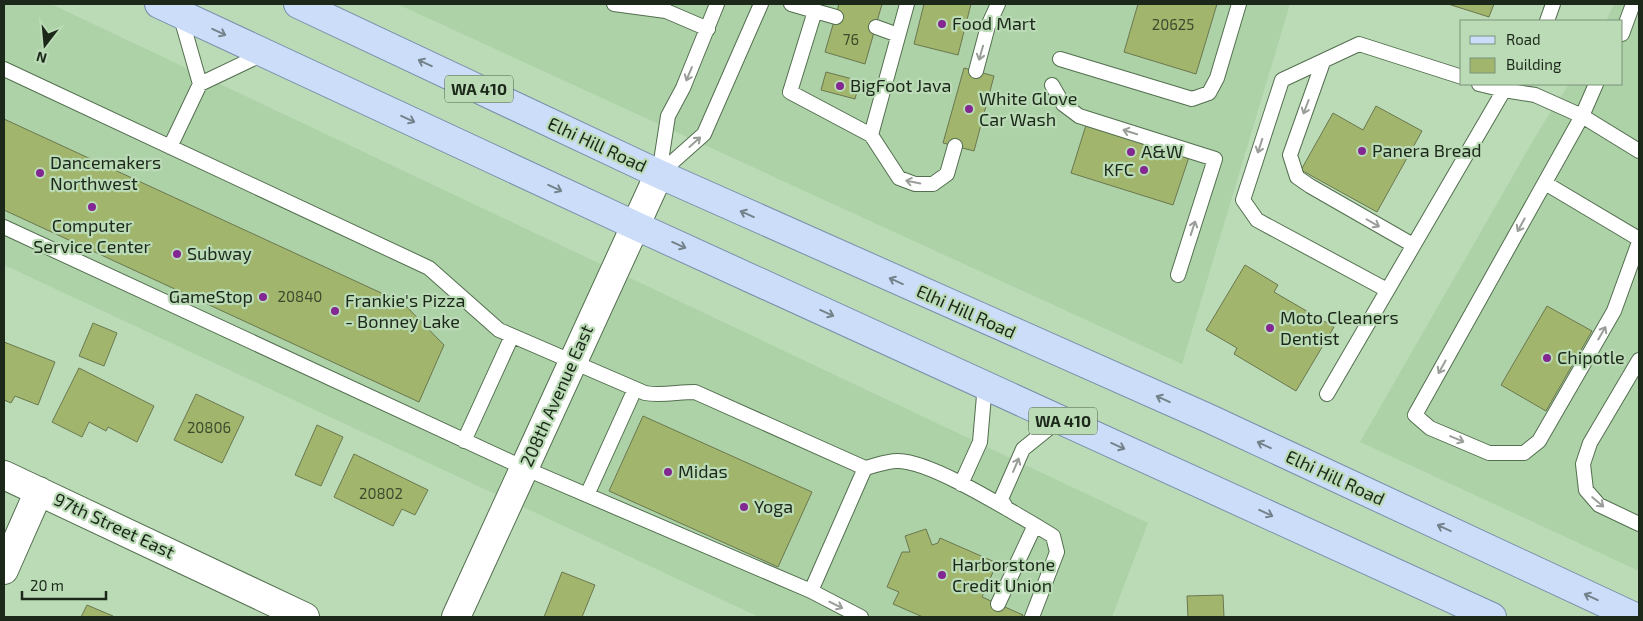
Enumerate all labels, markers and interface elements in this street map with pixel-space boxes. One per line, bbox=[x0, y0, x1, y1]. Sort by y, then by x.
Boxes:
place label: Food Mart bbox=[952, 12, 1036, 34]
house number: 20625 bbox=[1152, 15, 1194, 33]
marker: Food Mart bbox=[936, 18, 948, 30]
north arrow bbox=[20, 20, 70, 70]
legend bbox=[1460, 20, 1623, 85]
one-way arrow bbox=[211, 27, 226, 37]
house number: 76 bbox=[843, 30, 859, 48]
text: Road bbox=[1506, 30, 1541, 48]
one-way arrow bbox=[975, 45, 985, 61]
text: N bbox=[34, 48, 48, 68]
text: Building bbox=[1506, 55, 1562, 73]
one-way arrow bbox=[418, 58, 433, 68]
one-way arrow bbox=[684, 66, 694, 81]
place label: BigFoot Java bbox=[850, 74, 951, 96]
road number: WA 410 bbox=[445, 76, 513, 102]
marker: BigFoot Java bbox=[834, 80, 846, 92]
place label: White Glove Car Wash bbox=[979, 87, 1077, 130]
one-way arrow bbox=[1301, 99, 1310, 114]
marker: White Glove Car Wash bbox=[963, 103, 975, 115]
street label: Elhi Hill Road bbox=[544, 112, 650, 177]
one-way arrow bbox=[400, 114, 415, 124]
one-way arrow bbox=[1122, 127, 1138, 137]
one-way arrow bbox=[689, 136, 702, 147]
one-way arrow bbox=[1255, 138, 1265, 154]
place label: Panera Bread bbox=[1372, 139, 1482, 161]
place label: A&W bbox=[1141, 140, 1183, 162]
marker: Panera Bread bbox=[1356, 145, 1368, 157]
marker: A&W bbox=[1125, 146, 1137, 158]
place label: Dancemakers Northwest bbox=[50, 151, 161, 194]
place label: KFC bbox=[1104, 158, 1134, 180]
marker: KFC bbox=[1138, 164, 1150, 176]
marker: Dancemakers Northwest bbox=[34, 167, 46, 179]
one-way arrow bbox=[906, 177, 922, 186]
one-way arrow bbox=[547, 184, 562, 193]
marker: Computer Service Center bbox=[86, 201, 98, 213]
one-way arrow bbox=[740, 209, 755, 219]
place label: Computer Service Center bbox=[33, 214, 151, 257]
one-way arrow bbox=[1516, 217, 1525, 232]
one-way arrow bbox=[1366, 218, 1380, 228]
one-way arrow bbox=[1189, 221, 1199, 237]
one-way arrow bbox=[671, 241, 686, 251]
place label: Subway bbox=[187, 242, 252, 264]
marker: Subway bbox=[171, 248, 183, 260]
one-way arrow bbox=[889, 275, 904, 285]
street label: Elhi Hill Road bbox=[913, 279, 1020, 343]
place label: GameStop bbox=[169, 285, 253, 307]
house number: 20840 bbox=[278, 287, 322, 305]
place label: Frankie's Pizza - Bonney Lake bbox=[345, 289, 465, 332]
marker: GameStop bbox=[257, 291, 269, 303]
marker: Frankie's Pizza - Bonney Lake bbox=[329, 305, 341, 317]
place label: Moto Cleaners Dentist bbox=[1280, 306, 1399, 349]
one-way arrow bbox=[819, 308, 834, 318]
street label: 208th Avenue East bbox=[515, 321, 597, 470]
marker: Moto Cleaners Dentist bbox=[1264, 322, 1276, 334]
one-way arrow bbox=[1597, 325, 1607, 340]
place label: Chipotle bbox=[1557, 346, 1625, 368]
marker: Chipotle bbox=[1541, 352, 1553, 364]
one-way arrow bbox=[1436, 359, 1446, 374]
one-way arrow bbox=[1156, 393, 1171, 403]
road number: WA 410 bbox=[1029, 408, 1097, 434]
house number: 20806 bbox=[187, 418, 231, 436]
one-way arrow bbox=[1449, 434, 1464, 444]
one-way arrow bbox=[1257, 439, 1272, 449]
one-way arrow bbox=[1110, 441, 1125, 451]
street label: Elhi Hill Road bbox=[1282, 445, 1388, 510]
one-way arrow bbox=[1012, 458, 1022, 473]
place label: Midas bbox=[678, 460, 728, 482]
marker: Midas bbox=[662, 466, 674, 478]
house number: 20802 bbox=[359, 484, 403, 502]
street label: 97th Street East bbox=[50, 487, 178, 563]
place label: Yoga bbox=[754, 495, 793, 517]
one-way arrow bbox=[1592, 497, 1605, 508]
marker: Yoga bbox=[738, 501, 750, 513]
one-way arrow bbox=[1258, 509, 1273, 519]
one-way arrow bbox=[1436, 523, 1451, 533]
place label: Harborstone Credit Union bbox=[952, 553, 1055, 596]
scale bar bbox=[22, 568, 106, 600]
marker: Harborstone Credit Union bbox=[936, 569, 948, 581]
text: 20 m bbox=[30, 576, 64, 594]
one-way arrow bbox=[1584, 591, 1599, 601]
one-way arrow bbox=[828, 601, 843, 610]

